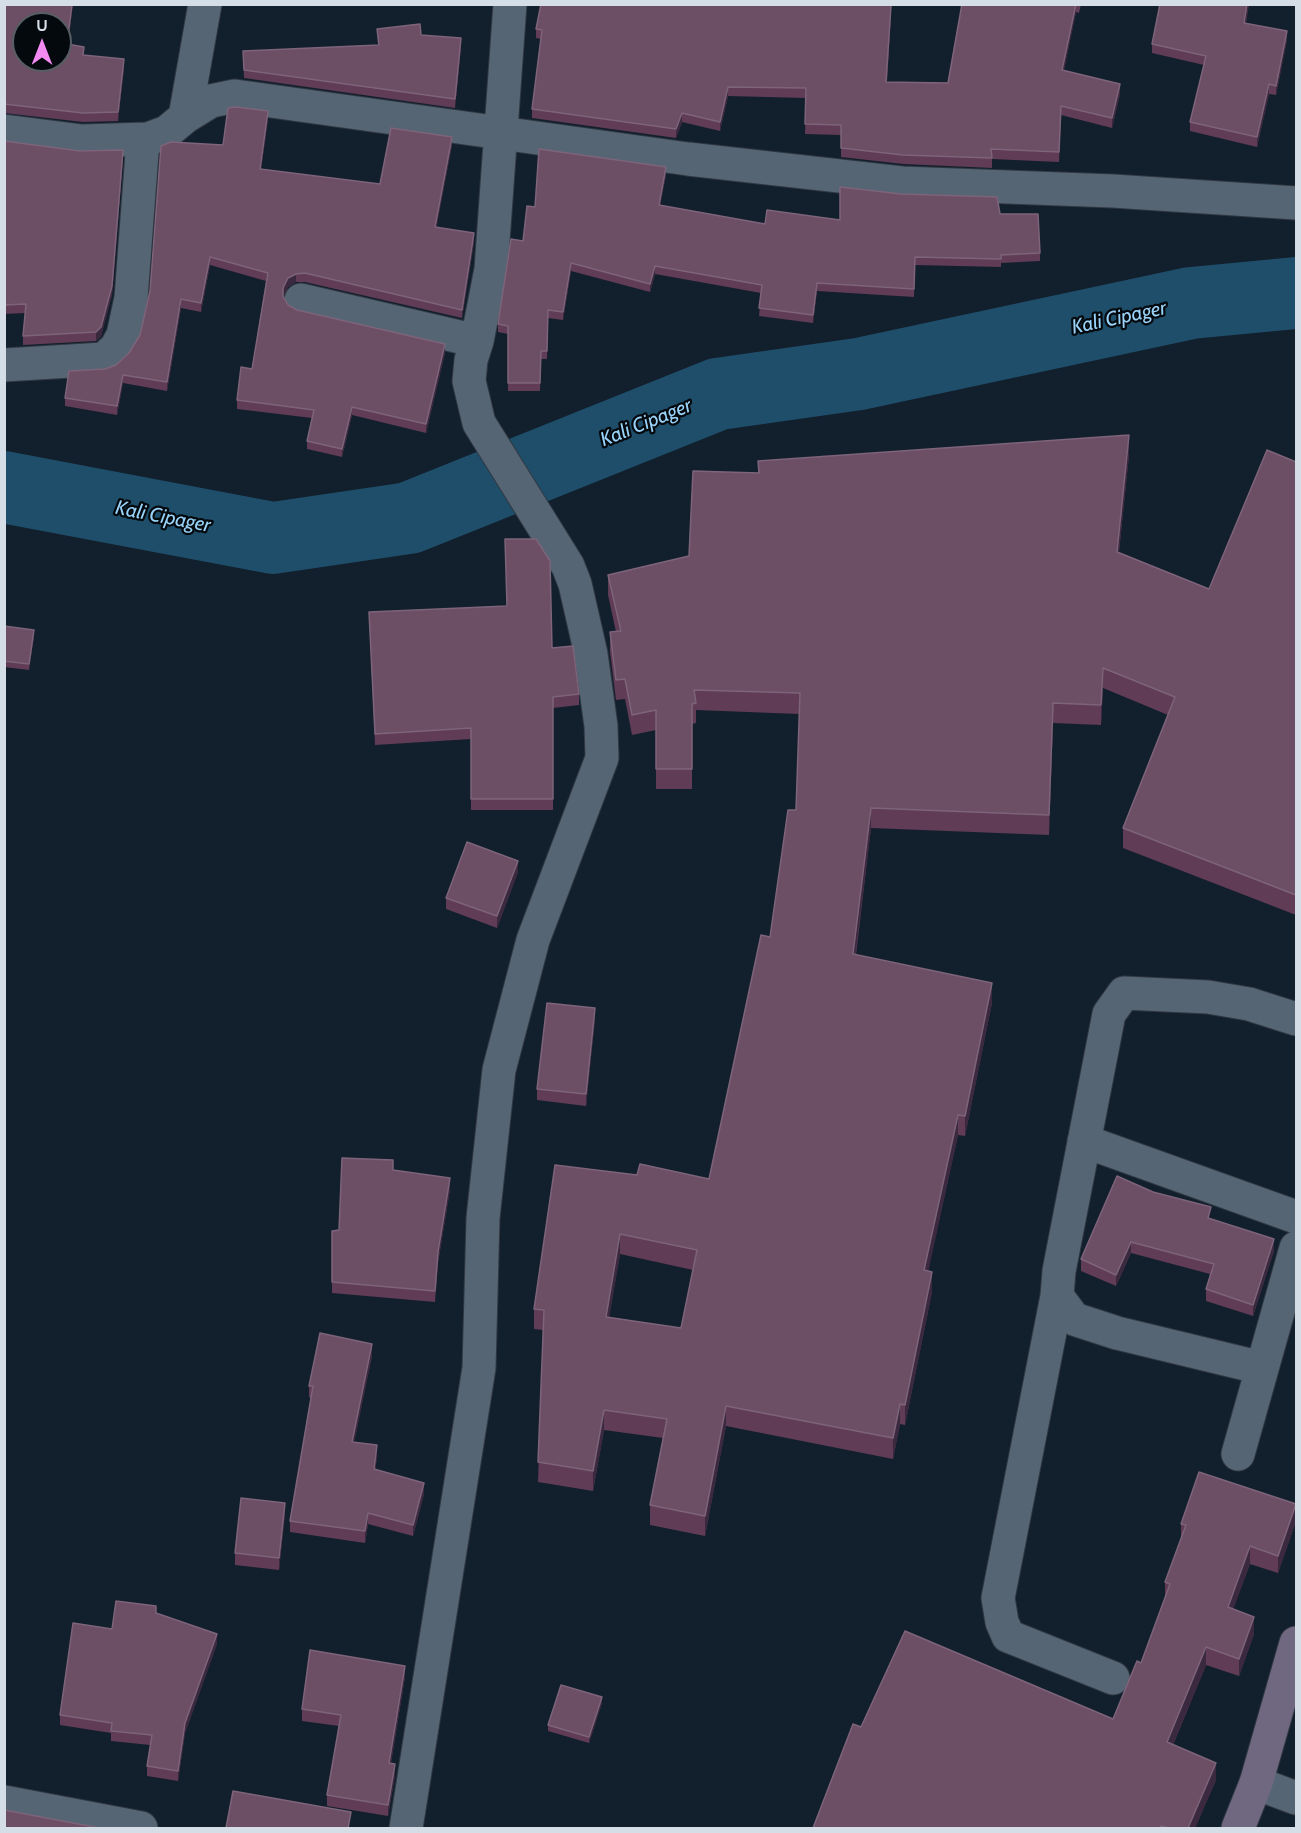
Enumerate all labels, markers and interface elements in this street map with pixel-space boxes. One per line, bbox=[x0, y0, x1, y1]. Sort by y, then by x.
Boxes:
north arrow bbox=[12, 12, 72, 72]
text: U bbox=[36, 16, 48, 35]
water label: Kali Cipager bbox=[1069, 296, 1169, 340]
water label: Kali Cipager bbox=[597, 394, 695, 452]
water label: Kali Cipager bbox=[113, 496, 213, 538]

